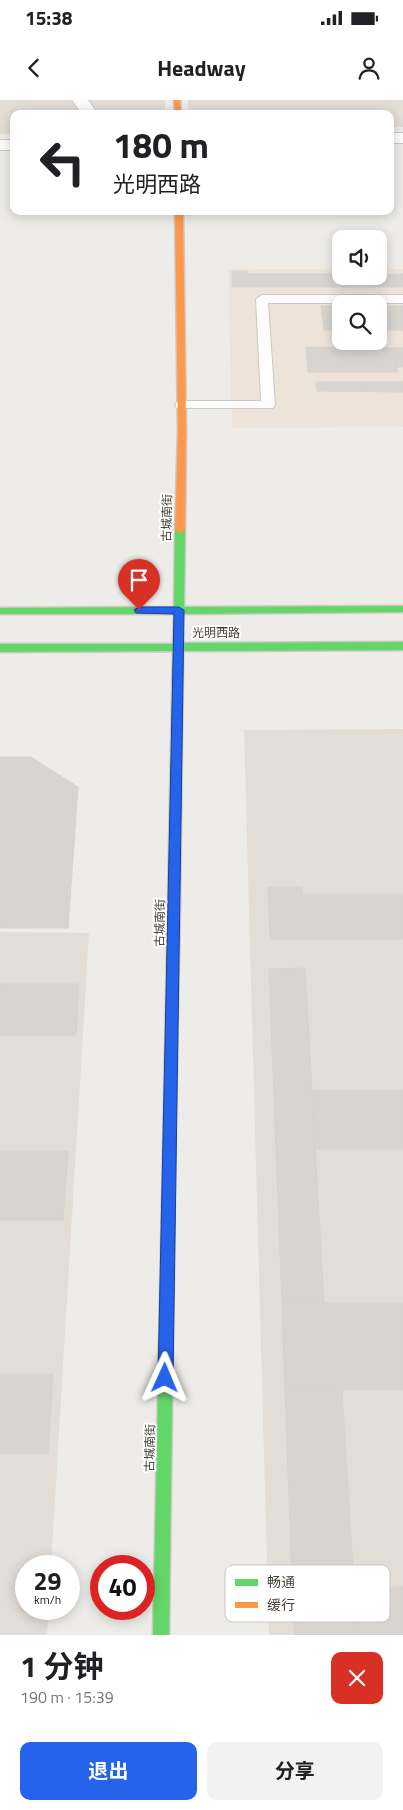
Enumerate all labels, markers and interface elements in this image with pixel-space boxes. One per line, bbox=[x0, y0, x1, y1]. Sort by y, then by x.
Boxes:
text: 15:38 bbox=[25, 3, 72, 32]
text: Headway bbox=[157, 51, 246, 85]
icon: back bbox=[20, 54, 48, 82]
icon: person bbox=[355, 54, 383, 82]
text: 180 m bbox=[113, 118, 209, 172]
icon: left bbox=[30, 130, 95, 195]
text: 光明西路 bbox=[113, 167, 201, 201]
map controls bbox=[332, 230, 387, 350]
button: sound bbox=[332, 230, 387, 285]
button: search bbox=[332, 295, 387, 350]
street label: 古城南街 bbox=[157, 494, 176, 542]
pin bbox=[118, 559, 160, 610]
icon: arrive bbox=[125, 566, 153, 594]
street label: 光明西路 bbox=[192, 623, 240, 642]
street label: 古城南街 bbox=[150, 899, 169, 947]
position arrow bbox=[138, 1351, 190, 1403]
street label: 古城南街 bbox=[140, 1424, 159, 1472]
speed limit sign: 40 bbox=[90, 1555, 155, 1620]
text: 29 bbox=[33, 1562, 62, 1600]
legend bbox=[225, 1565, 390, 1622]
text: 畅通 bbox=[267, 1571, 295, 1592]
text: km/h bbox=[34, 1590, 61, 1609]
text: 缓行 bbox=[267, 1594, 295, 1615]
text: 1 分钟 bbox=[20, 1643, 103, 1689]
button: close bbox=[331, 1652, 383, 1704]
text: 190 m · 15:39 bbox=[20, 1685, 114, 1709]
button: 退出 bbox=[20, 1742, 197, 1800]
button: 分享 bbox=[207, 1742, 383, 1800]

